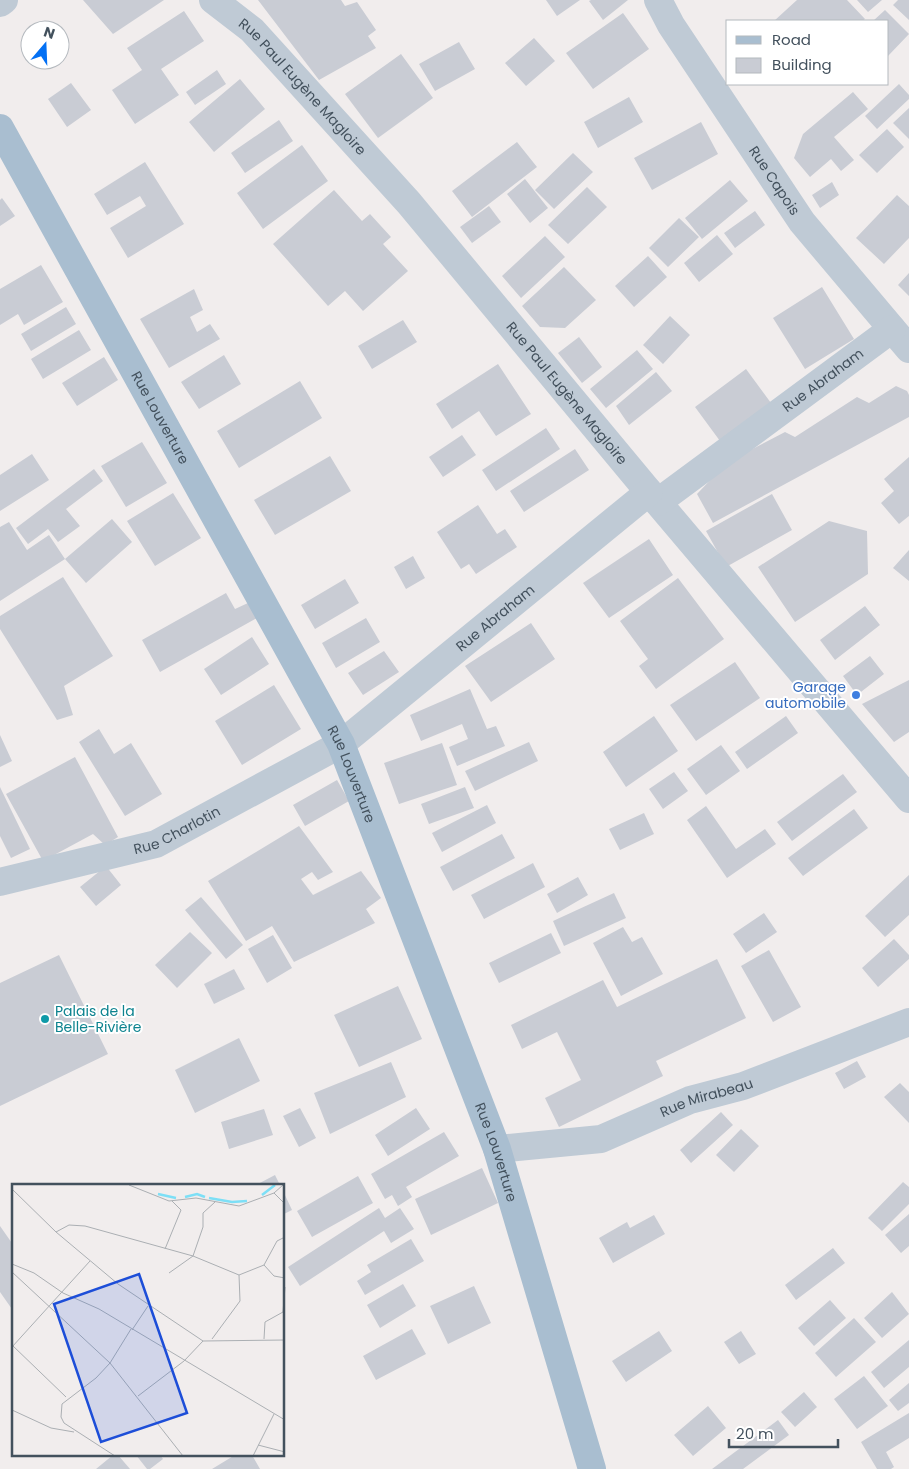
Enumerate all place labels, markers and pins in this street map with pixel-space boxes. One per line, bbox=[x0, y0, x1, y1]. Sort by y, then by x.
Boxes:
place label: Garage automobile bbox=[765, 677, 846, 713]
marker: Garage automobile bbox=[850, 689, 862, 701]
place label: Palais de la Belle-Rivière bbox=[55, 1001, 142, 1037]
marker: Palais de la Belle-Rivière bbox=[39, 1013, 51, 1025]

